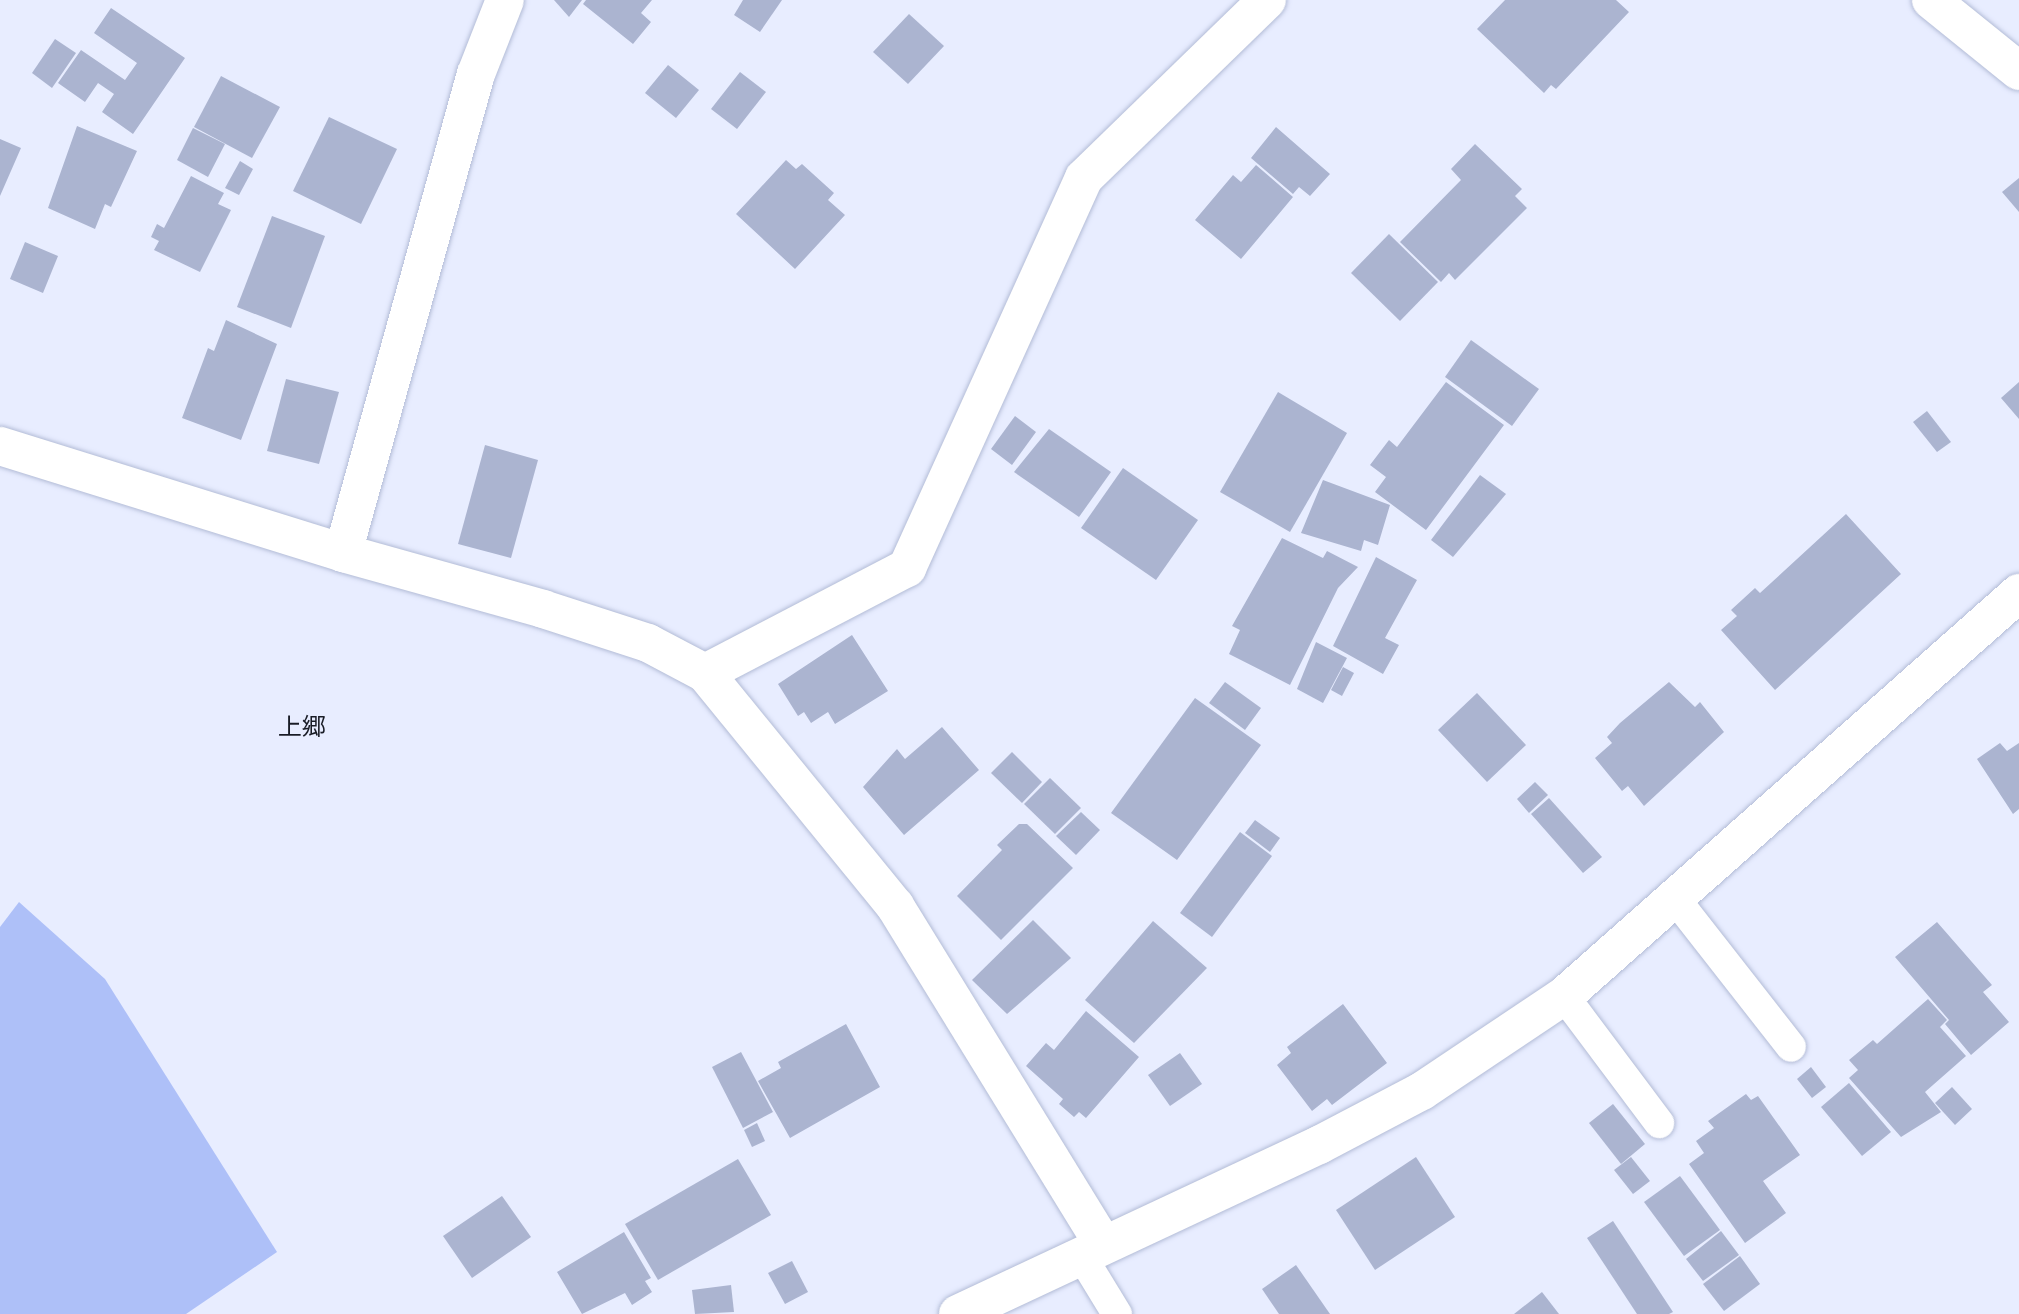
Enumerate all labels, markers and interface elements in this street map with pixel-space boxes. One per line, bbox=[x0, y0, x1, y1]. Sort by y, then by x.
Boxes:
district label: 上郷 bbox=[278, 713, 326, 741]

